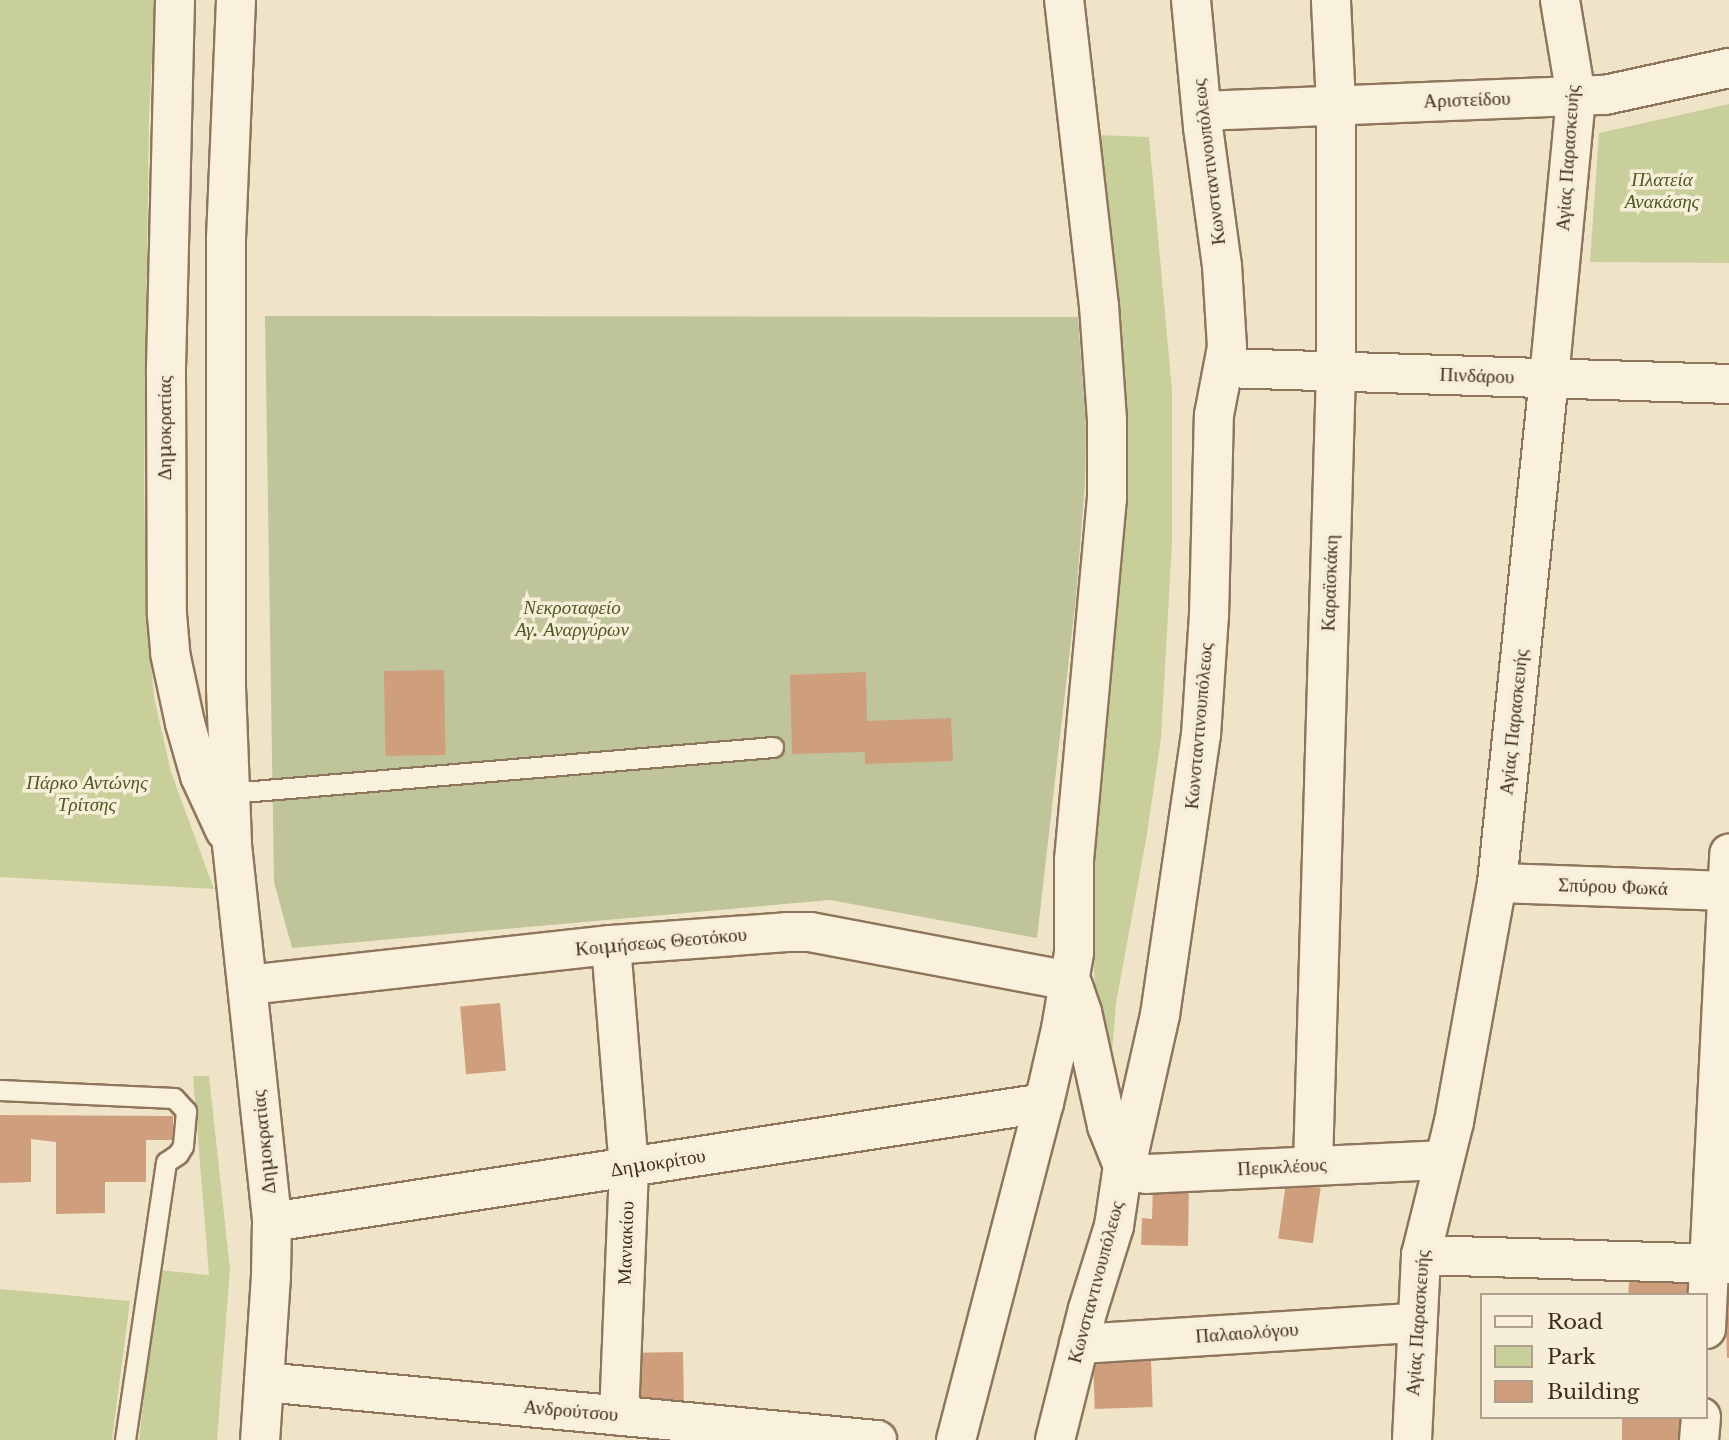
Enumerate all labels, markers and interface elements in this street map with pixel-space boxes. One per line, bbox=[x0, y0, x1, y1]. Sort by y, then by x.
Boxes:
street label: Κωνσταντινουπόλεως bbox=[1188, 78, 1230, 246]
street label: Αγίας Παρασκευής bbox=[1552, 84, 1584, 232]
street label: Αριστείδου bbox=[1423, 87, 1511, 113]
park label: Πλατεία Ανακάσης bbox=[1625, 169, 1699, 213]
street label: Πινδάρου bbox=[1439, 363, 1515, 389]
street label: Δημοκρατίας bbox=[154, 376, 176, 480]
street label: Καραϊσκάκη bbox=[1317, 534, 1343, 632]
park label: Νεκροταφείο Αγ. Αναργύρων bbox=[515, 597, 629, 641]
street label: Κωνσταντινουπόλεως bbox=[1180, 642, 1218, 810]
street label: Αγίας Παρασκευής bbox=[1495, 648, 1533, 796]
park label: Πάρκο Αντώνης Τρίτσης bbox=[26, 772, 148, 816]
street label: Σπύρου Φωκά bbox=[1558, 874, 1668, 900]
street label: Κοιμήσεως Θεοτόκου bbox=[574, 923, 748, 961]
street label: Δημοκρατίας bbox=[247, 1089, 281, 1195]
street label: Δημοκρίτου bbox=[609, 1144, 707, 1182]
street label: Περικλέους bbox=[1237, 1153, 1327, 1181]
street label: Κωνσταντινουπόλεως bbox=[1063, 1198, 1129, 1366]
street label: Μανιακίου bbox=[613, 1201, 639, 1285]
street label: Αγίας Παρασκευής bbox=[1402, 1249, 1434, 1397]
legend bbox=[1480, 1293, 1708, 1419]
text: Road bbox=[1547, 1309, 1603, 1335]
street label: Παλαιολόγου bbox=[1195, 1318, 1299, 1348]
text: Park bbox=[1547, 1344, 1596, 1370]
text: Building bbox=[1547, 1379, 1639, 1405]
street label: Ανδρούτσου bbox=[523, 1396, 619, 1426]

